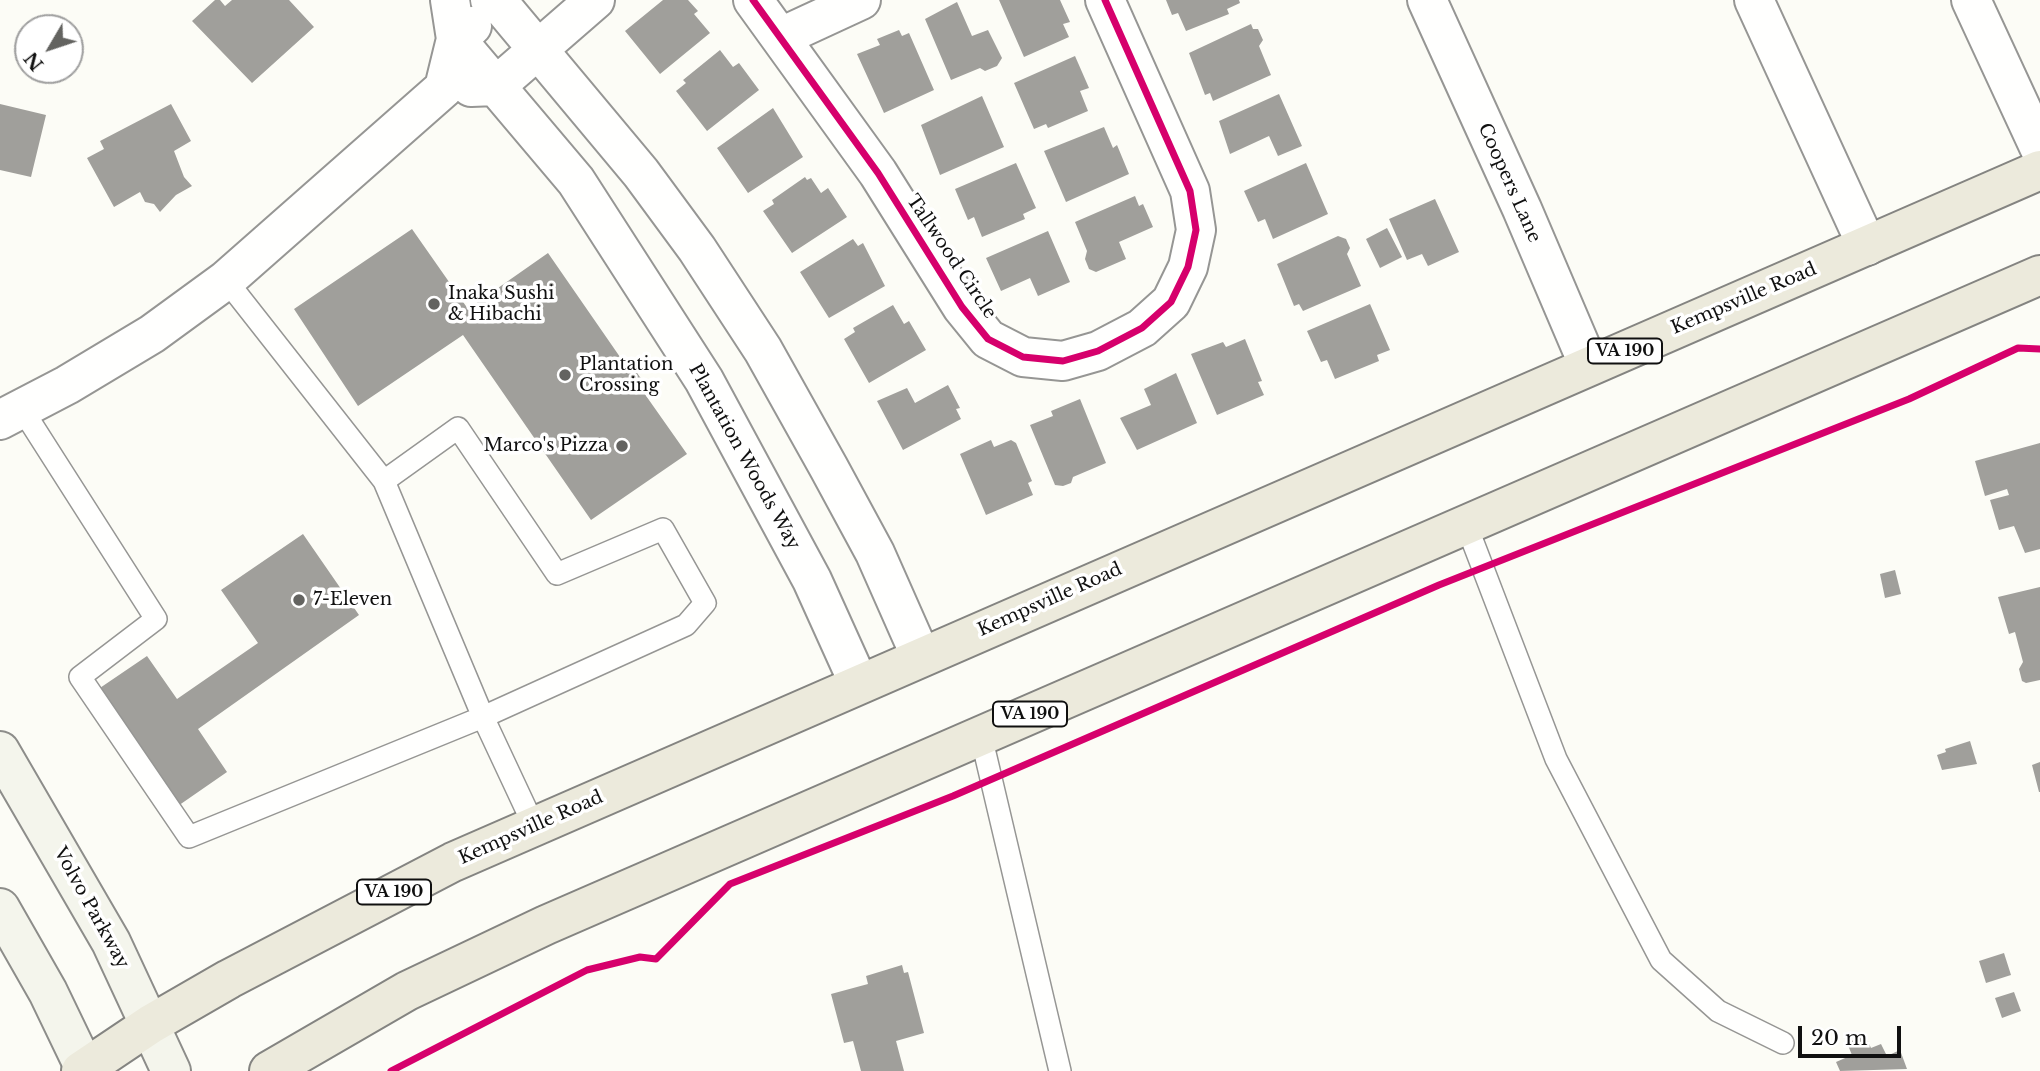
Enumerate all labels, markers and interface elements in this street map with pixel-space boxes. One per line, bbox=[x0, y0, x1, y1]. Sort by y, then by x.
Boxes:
north arrow bbox=[14, 14, 84, 84]
text: N bbox=[19, 47, 48, 75]
street label: Coopers Lane bbox=[1473, 120, 1545, 246]
street label: Tallwood Circle bbox=[902, 191, 1000, 323]
street label: Kempsville Road bbox=[1668, 259, 1820, 339]
place label: Inaka Sushi & Hibachi bbox=[448, 283, 554, 326]
marker: Inaka Sushi & Hibachi bbox=[426, 296, 442, 312]
road number: VA 190 bbox=[1588, 338, 1662, 364]
place label: Plantation Crossing bbox=[579, 354, 673, 396]
street label: Plantation Woods Way bbox=[684, 360, 804, 554]
marker: Plantation Crossing bbox=[557, 367, 573, 383]
place label: Marco's Pizza bbox=[483, 435, 608, 457]
marker: Marco's Pizza bbox=[614, 438, 630, 454]
street label: Kempsville Road bbox=[975, 558, 1125, 642]
place label: 7-Eleven bbox=[313, 589, 392, 611]
marker: 7-Eleven bbox=[291, 592, 307, 608]
road number: VA 190 bbox=[993, 702, 1067, 726]
street label: Kempsville Road bbox=[456, 786, 606, 870]
street label: Volvo Parkway bbox=[49, 843, 133, 973]
road number: VA 190 bbox=[357, 880, 431, 904]
scale bar bbox=[1802, 1012, 1905, 1056]
text: 20 m bbox=[1811, 1025, 1868, 1051]

